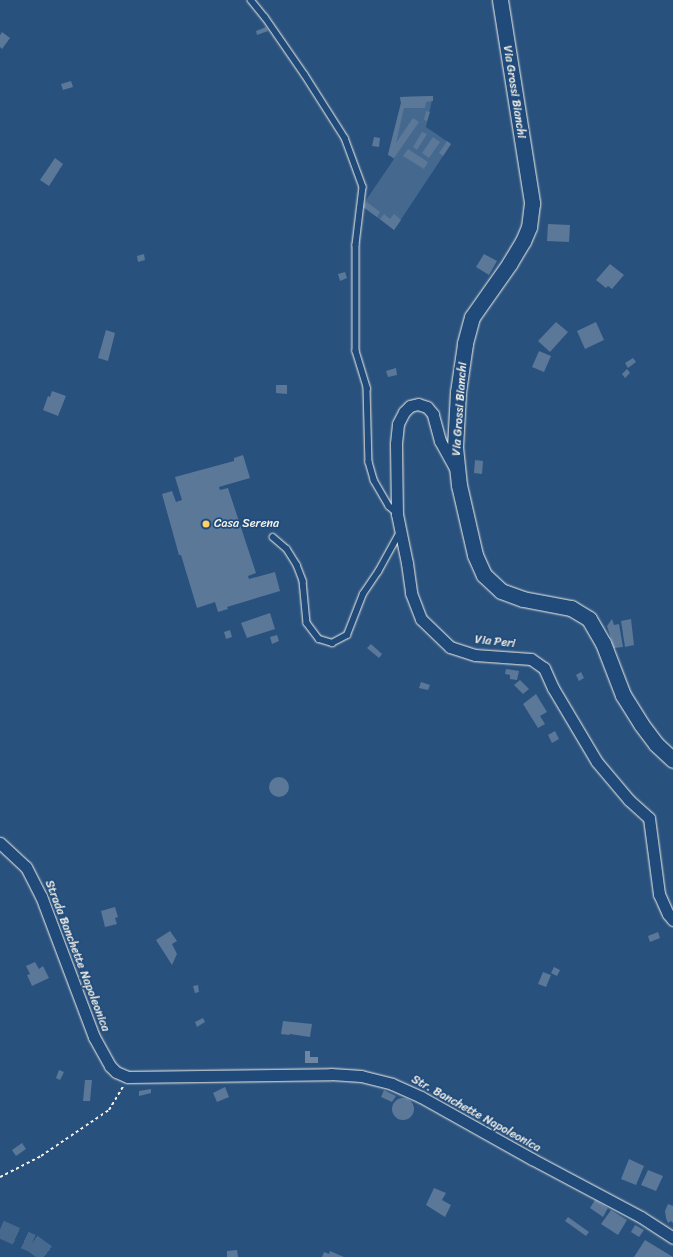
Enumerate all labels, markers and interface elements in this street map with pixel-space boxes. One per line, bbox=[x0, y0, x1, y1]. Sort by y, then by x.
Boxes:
street label: Via Grossi Bianchi bbox=[500, 44, 528, 140]
street label: Via Grossi Bianchi bbox=[450, 362, 470, 456]
place label: Casa Serena bbox=[214, 517, 279, 531]
marker: Casa Serena bbox=[201, 519, 211, 529]
street label: Via Peri bbox=[474, 633, 516, 651]
street label: Strada Banchette Napoleonica bbox=[42, 879, 112, 1033]
street label: Str. Banchette Napoleonica bbox=[409, 1072, 543, 1156]

